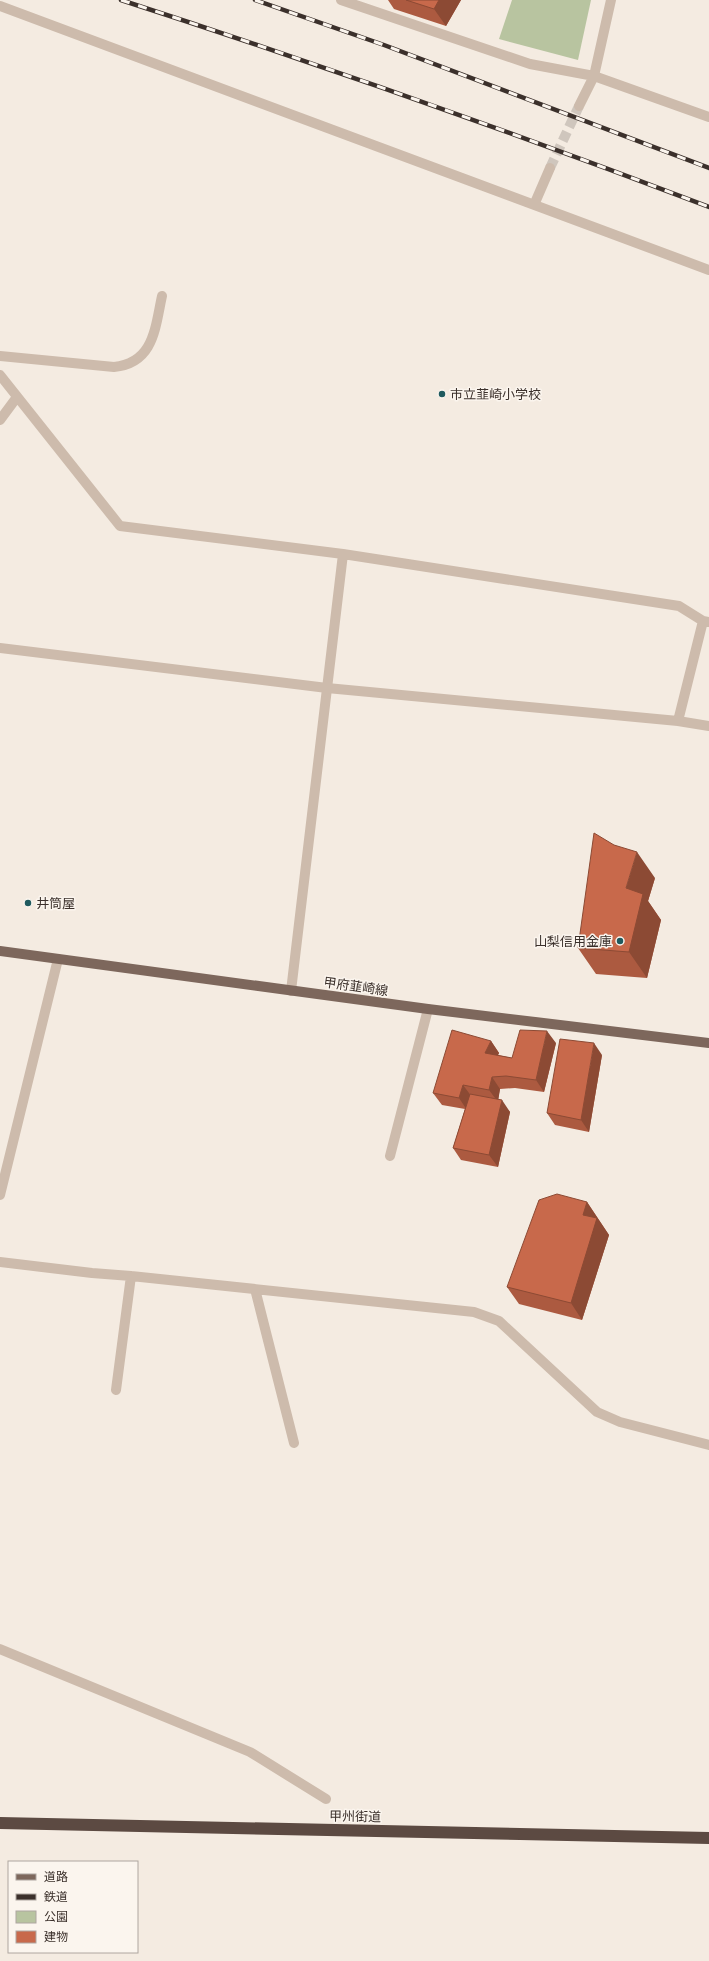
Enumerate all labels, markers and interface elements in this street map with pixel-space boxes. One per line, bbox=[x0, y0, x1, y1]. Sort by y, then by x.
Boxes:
place label: 市立韮崎小学校 bbox=[450, 386, 541, 402]
marker: 市立韮崎小学校 bbox=[437, 389, 447, 399]
place label: 井筒屋 bbox=[36, 895, 75, 911]
marker: 井筒屋 bbox=[23, 898, 33, 908]
place label: 山梨信用金庫 bbox=[534, 933, 612, 949]
marker: 山梨信用金庫 bbox=[615, 936, 625, 946]
street label: 甲府韮崎線 bbox=[323, 974, 389, 998]
street label: 甲州街道 bbox=[329, 1808, 381, 1824]
legend bbox=[8, 1861, 138, 1953]
text: 道路 bbox=[44, 1869, 68, 1883]
text: 鉄道 bbox=[44, 1889, 68, 1903]
text: 公園 bbox=[44, 1909, 68, 1923]
text: 建物 bbox=[44, 1929, 68, 1943]

